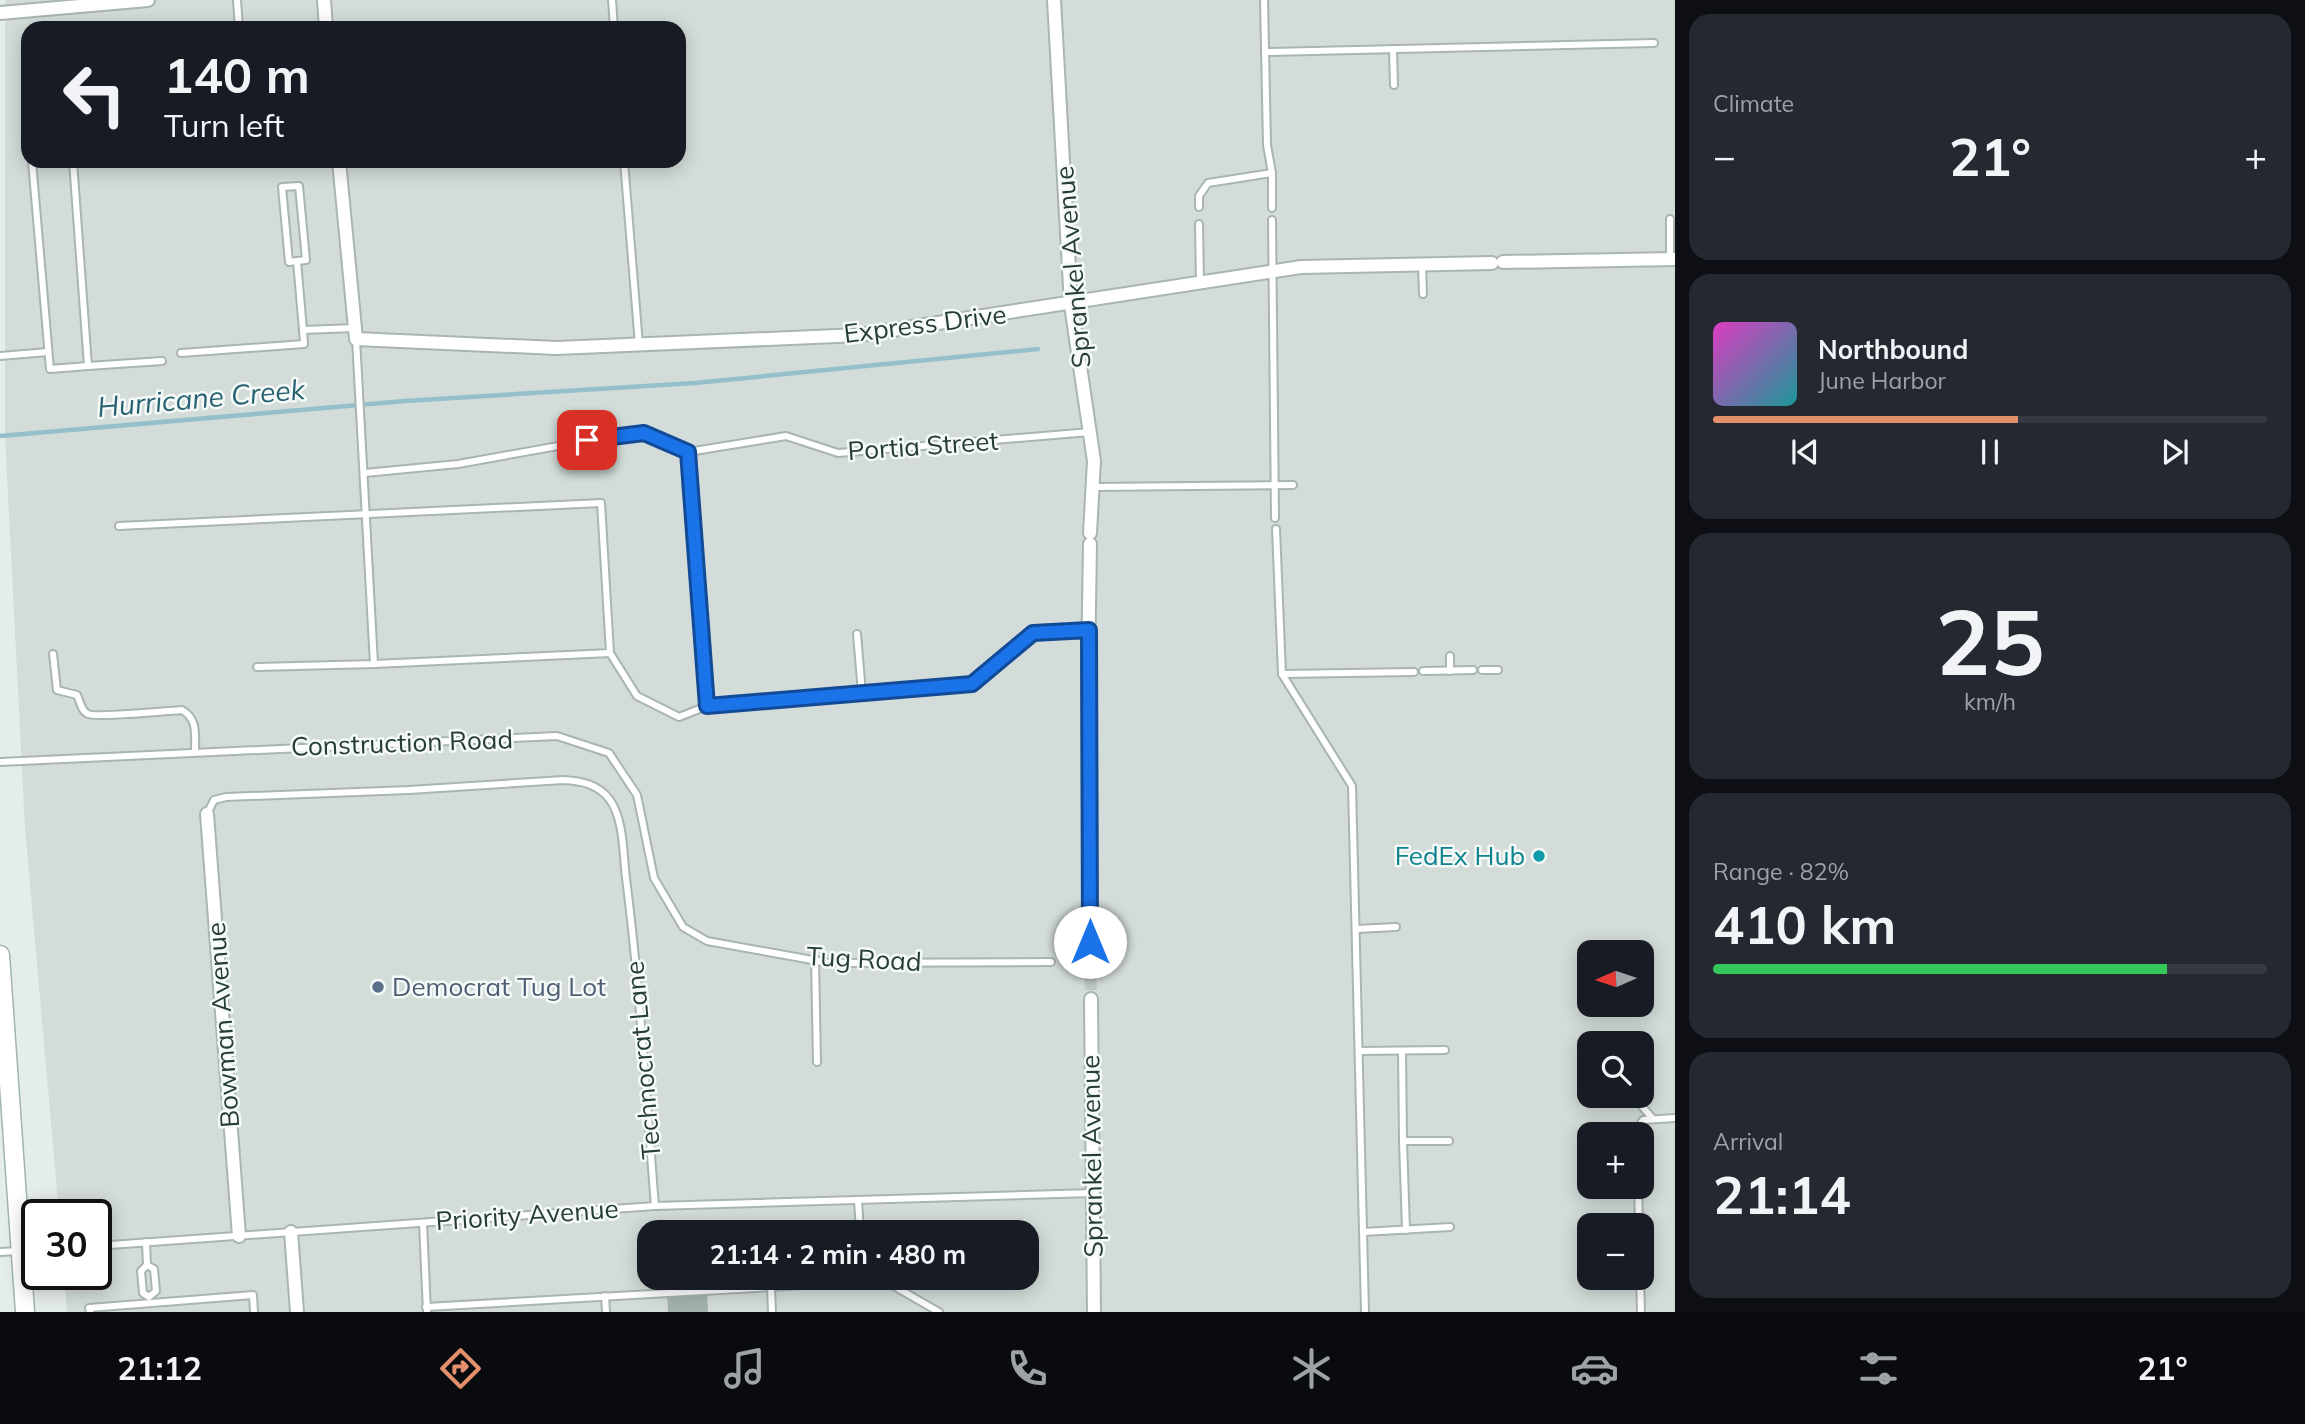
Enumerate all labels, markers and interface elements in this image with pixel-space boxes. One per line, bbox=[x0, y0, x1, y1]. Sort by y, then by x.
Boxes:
text: 140 m bbox=[164, 44, 310, 105]
icon: left bbox=[49, 49, 140, 140]
text: Climate bbox=[1713, 89, 1794, 118]
text: Turn left bbox=[164, 105, 284, 145]
text: 21° bbox=[1949, 124, 2031, 189]
text: − bbox=[1713, 132, 1736, 180]
text: + bbox=[2244, 132, 2267, 180]
street label: Sprankel Avenue bbox=[1047, 165, 1098, 369]
street label: Express Drive bbox=[842, 297, 1008, 350]
text: Northbound bbox=[1818, 333, 1968, 366]
text: June Harbor bbox=[1818, 366, 1946, 395]
water label: Hurricane Creek bbox=[96, 371, 308, 424]
pin bbox=[557, 410, 617, 470]
icon: arrive bbox=[568, 421, 606, 459]
street label: Portia Street bbox=[847, 424, 999, 467]
icon: previous bbox=[1786, 433, 1824, 471]
icon: pause bbox=[1971, 433, 2009, 471]
icon: next bbox=[2156, 433, 2194, 471]
text: 25 bbox=[1935, 584, 2045, 698]
text: km/h bbox=[1964, 687, 2016, 716]
street label: Construction Road bbox=[290, 722, 514, 763]
place label: FedEx Hub bbox=[1395, 839, 1525, 872]
marker: FedEx Hub bbox=[1531, 848, 1547, 864]
text: Range · 82% bbox=[1713, 857, 1849, 886]
text: 410 km bbox=[1713, 892, 1896, 957]
position arrow bbox=[1053, 905, 1127, 979]
street label: Bowman Avenue bbox=[199, 921, 246, 1129]
street label: Tug Road bbox=[806, 939, 922, 978]
north arrow bbox=[1577, 940, 1654, 1017]
map controls bbox=[1577, 940, 1654, 1290]
street label: Technocrat Lane bbox=[617, 960, 668, 1161]
place label: Democrat Tug Lot bbox=[392, 970, 606, 1003]
marker: Democrat Tug Lot bbox=[370, 979, 386, 995]
button: search bbox=[1577, 1031, 1654, 1108]
street label: Sprankel Avenue bbox=[1073, 1054, 1110, 1258]
button: + bbox=[1577, 1122, 1654, 1199]
text: Arrival bbox=[1713, 1127, 1783, 1156]
text: 21:14 bbox=[1713, 1162, 1851, 1227]
street label: Priority Avenue bbox=[434, 1192, 619, 1237]
speed limit sign: 30 bbox=[21, 1199, 112, 1290]
button: − bbox=[1577, 1213, 1654, 1290]
text: 21:14 · 2 min · 480 m bbox=[710, 1238, 966, 1271]
icon: directions bbox=[436, 1344, 485, 1393]
icon: music bbox=[720, 1344, 769, 1393]
icon: phone bbox=[1003, 1344, 1052, 1393]
icon: climate bbox=[1287, 1344, 1336, 1393]
icon: car bbox=[1570, 1344, 1619, 1393]
icon: filters bbox=[1854, 1344, 1903, 1393]
text: 21:12 bbox=[117, 1348, 202, 1388]
text: 21° bbox=[2137, 1348, 2188, 1388]

